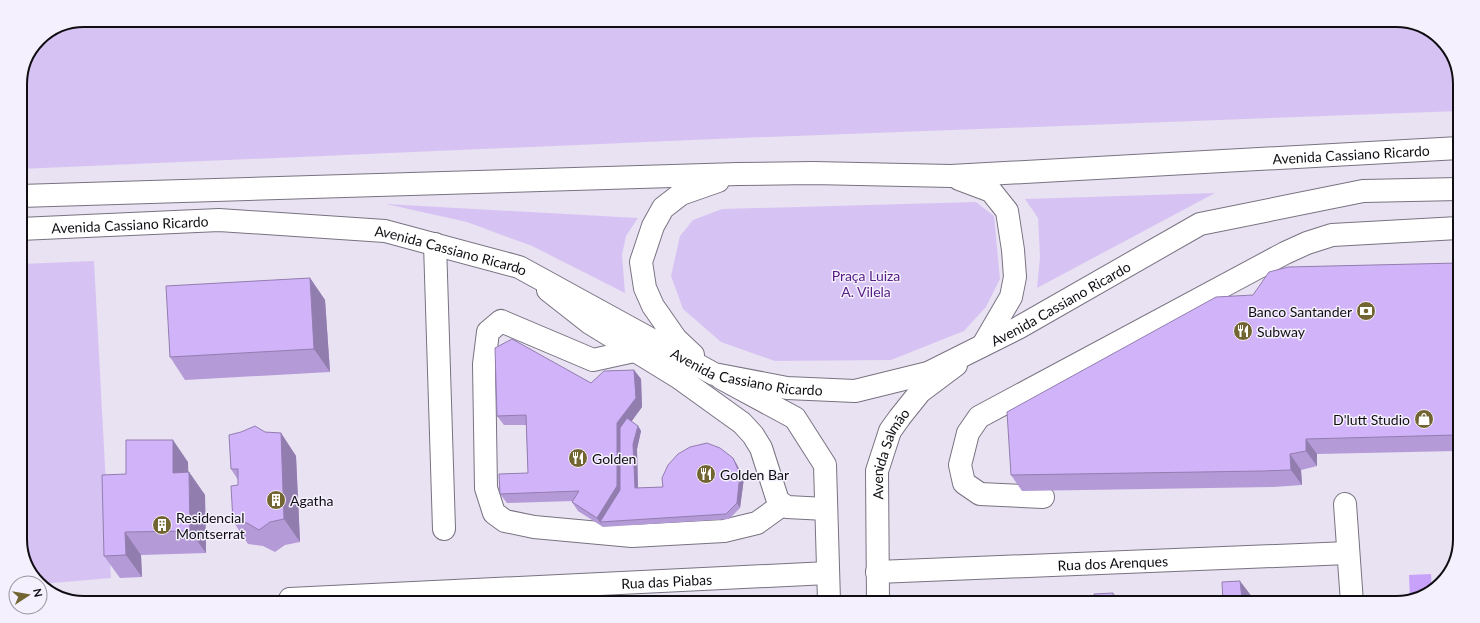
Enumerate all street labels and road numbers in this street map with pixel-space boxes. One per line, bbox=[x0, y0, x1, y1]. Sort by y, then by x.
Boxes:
street label: Avenida Cassiano Ricardo bbox=[1272, 141, 1430, 167]
street label: Avenida Cassiano Ricardo bbox=[51, 212, 209, 236]
street label: Avenida Cassiano Ricardo bbox=[374, 222, 531, 279]
street label: Avenida Cassiano Ricardo bbox=[988, 257, 1133, 349]
street label: Avenida Cassiano Ricardo bbox=[668, 344, 823, 398]
street label: Avenida Salmão bbox=[868, 404, 912, 500]
street label: Rua dos Arenques bbox=[1057, 552, 1168, 573]
street label: Rua das Piabas bbox=[621, 570, 712, 591]

